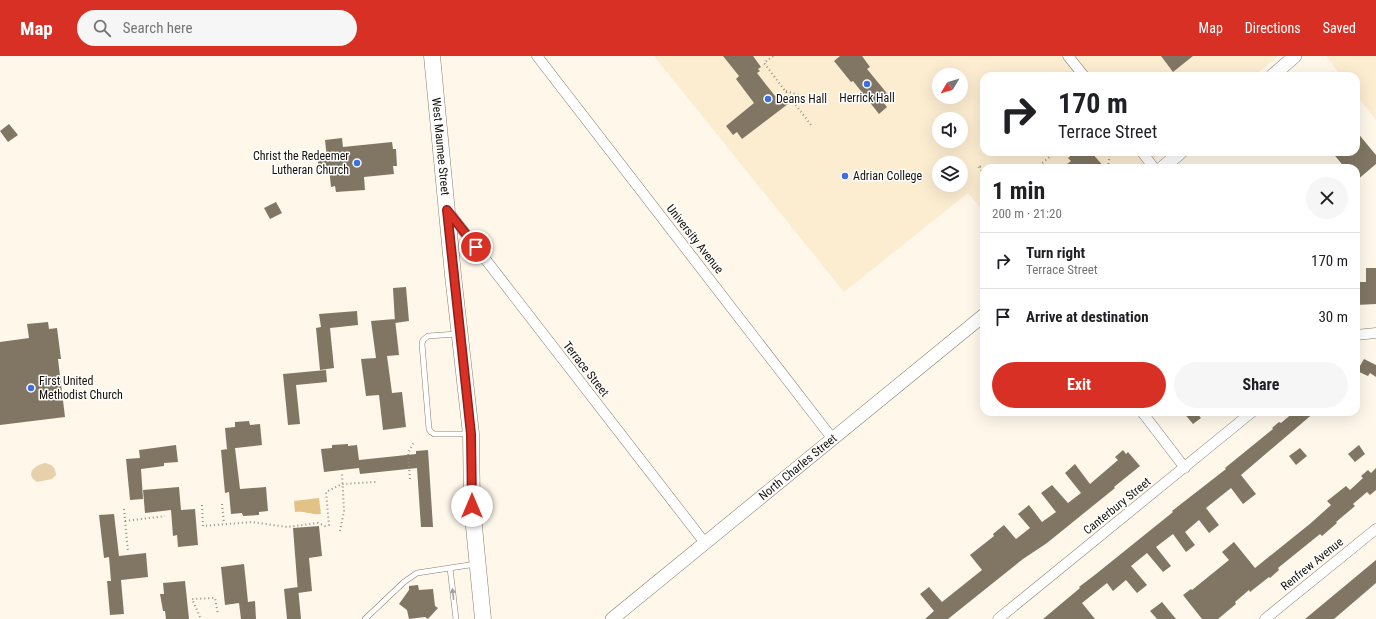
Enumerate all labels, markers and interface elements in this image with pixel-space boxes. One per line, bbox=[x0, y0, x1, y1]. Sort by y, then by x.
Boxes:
search box bbox=[77, 10, 357, 46]
text: Map bbox=[20, 17, 53, 40]
icon: search bbox=[91, 17, 113, 39]
text: Search here bbox=[123, 19, 193, 37]
text: Map bbox=[1199, 20, 1223, 36]
text: Directions bbox=[1245, 20, 1301, 36]
text: Saved bbox=[1323, 20, 1356, 36]
north arrow bbox=[932, 68, 968, 104]
map controls bbox=[932, 68, 968, 192]
marker: Herrick Hall bbox=[862, 79, 872, 89]
text: 170 m bbox=[1058, 87, 1128, 120]
icon: right bbox=[992, 88, 1044, 140]
place label: Herrick Hall bbox=[839, 91, 895, 105]
place label: Deans Hall bbox=[776, 92, 827, 106]
marker: Deans Hall bbox=[763, 94, 773, 104]
street label: West Maumee Street bbox=[429, 97, 452, 197]
button: sound bbox=[932, 112, 968, 148]
text: Terrace Street bbox=[1058, 121, 1157, 142]
place label: Christ the Redeemer Lutheran Church bbox=[253, 149, 349, 177]
button: layers bbox=[932, 156, 968, 192]
marker: Christ the Redeemer Lutheran Church bbox=[352, 158, 362, 168]
place label: Adrian College bbox=[853, 169, 922, 183]
marker: Adrian College bbox=[840, 171, 850, 181]
text: 1 min bbox=[992, 177, 1045, 205]
button: close bbox=[1306, 177, 1348, 219]
street label: University Avenue bbox=[664, 202, 727, 277]
text: 200 m · 21:20 bbox=[992, 206, 1062, 221]
pin bbox=[459, 230, 493, 264]
icon: arrive bbox=[465, 236, 487, 258]
text: Turn right bbox=[1026, 244, 1085, 262]
icon: right bbox=[992, 250, 1014, 272]
text: 170 m bbox=[1311, 252, 1348, 270]
text: Terrace Street bbox=[1026, 262, 1098, 277]
icon: arrive bbox=[992, 306, 1014, 328]
text: Arrive at destination bbox=[1026, 308, 1149, 326]
text: 30 m bbox=[1318, 308, 1348, 326]
street label: Terrace Street bbox=[560, 339, 612, 400]
button: Exit bbox=[992, 362, 1166, 408]
button: Share bbox=[1174, 362, 1348, 408]
place label: First United Methodist Church bbox=[39, 374, 123, 402]
marker: First United Methodist Church bbox=[26, 383, 36, 393]
street label: North Charles Street bbox=[756, 431, 840, 503]
street label: Canterbury Street bbox=[1081, 474, 1154, 537]
position arrow bbox=[451, 485, 493, 527]
street label: Renfrew Avenue bbox=[1278, 534, 1346, 593]
one-way arrow bbox=[450, 587, 456, 600]

